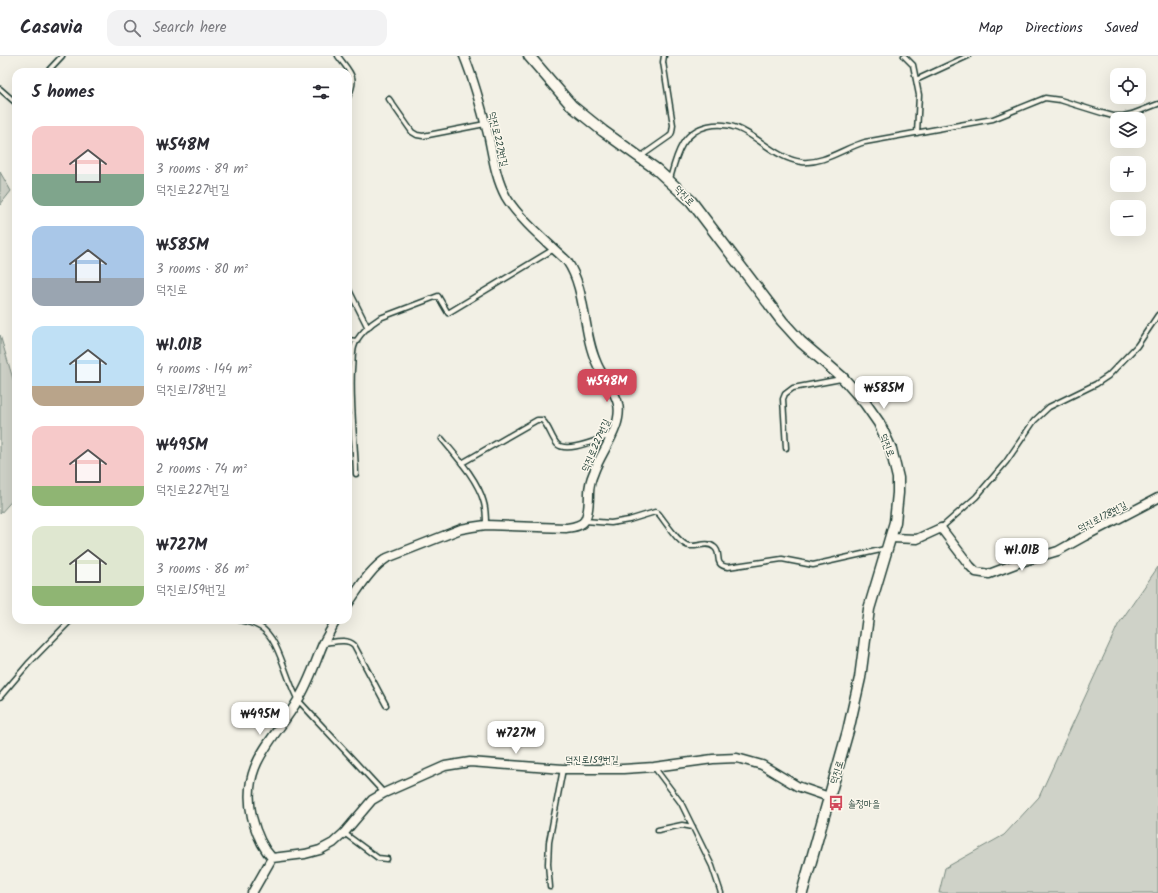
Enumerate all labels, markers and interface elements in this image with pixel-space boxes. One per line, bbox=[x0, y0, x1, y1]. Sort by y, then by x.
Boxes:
search box bbox=[107, 10, 387, 46]
text: Casavia bbox=[20, 13, 83, 43]
text: Search here bbox=[153, 16, 227, 40]
icon: search bbox=[121, 17, 143, 39]
text: Map bbox=[978, 17, 1003, 39]
text: Directions bbox=[1025, 17, 1083, 39]
text: Saved bbox=[1105, 17, 1138, 39]
map controls bbox=[1110, 68, 1146, 236]
button: locate bbox=[1110, 68, 1146, 104]
text: 5 homes bbox=[32, 79, 95, 106]
icon: filters bbox=[310, 81, 332, 103]
street label: 덕진로227번길 bbox=[484, 110, 512, 169]
button: layers bbox=[1110, 112, 1146, 148]
text: ₩548M bbox=[156, 132, 209, 159]
icon: home bbox=[64, 142, 112, 190]
button: + bbox=[1110, 156, 1146, 192]
text: 3 rooms · 89 m² bbox=[156, 159, 248, 180]
text: 덕진로227번길 bbox=[156, 180, 229, 201]
street label: 덕진로 bbox=[670, 181, 698, 210]
button: − bbox=[1110, 200, 1146, 236]
text: ₩585M bbox=[156, 232, 209, 259]
icon: home bbox=[64, 242, 112, 290]
text: 3 rooms · 80 m² bbox=[156, 259, 248, 280]
text: 덕진로 bbox=[156, 280, 187, 301]
text: ₩1.01B bbox=[156, 332, 202, 359]
icon: home bbox=[64, 342, 112, 390]
text: 4 rooms · 144 m² bbox=[156, 359, 252, 380]
pin: ₩548M bbox=[579, 369, 635, 403]
text: ₩548M bbox=[587, 371, 627, 392]
pin: ₩585M bbox=[856, 376, 912, 410]
text: ₩585M bbox=[864, 378, 904, 399]
text: 덕진로178번길 bbox=[156, 380, 226, 401]
street label: 덕진로227번길 bbox=[577, 416, 615, 474]
street label: 덕진로 bbox=[875, 431, 899, 459]
text: ₩495M bbox=[156, 432, 208, 459]
icon: home bbox=[64, 442, 112, 490]
text: 2 rooms · 74 m² bbox=[156, 459, 247, 480]
text: 덕진로227번길 bbox=[156, 480, 229, 501]
street label: 덕진로178번길 bbox=[1075, 497, 1130, 537]
text: ₩727M bbox=[156, 532, 207, 559]
pin: ₩1.01B bbox=[989, 538, 1055, 572]
text: ₩1.01B bbox=[1004, 540, 1040, 561]
icon: home bbox=[64, 542, 112, 590]
text: 3 rooms · 86 m² bbox=[156, 559, 249, 580]
text: 덕진로159번길 bbox=[156, 580, 226, 601]
pin: ₩495M bbox=[232, 702, 288, 736]
text: ₩495M bbox=[240, 704, 280, 725]
pin: ₩727M bbox=[488, 721, 544, 755]
text: ₩727M bbox=[496, 723, 536, 744]
street label: 덕진로159번길 bbox=[565, 752, 619, 768]
street label: 덕진로 bbox=[826, 758, 848, 786]
bus stop icon: 솔정마을 bbox=[827, 794, 845, 812]
place label: 솔정마을 bbox=[848, 796, 880, 812]

